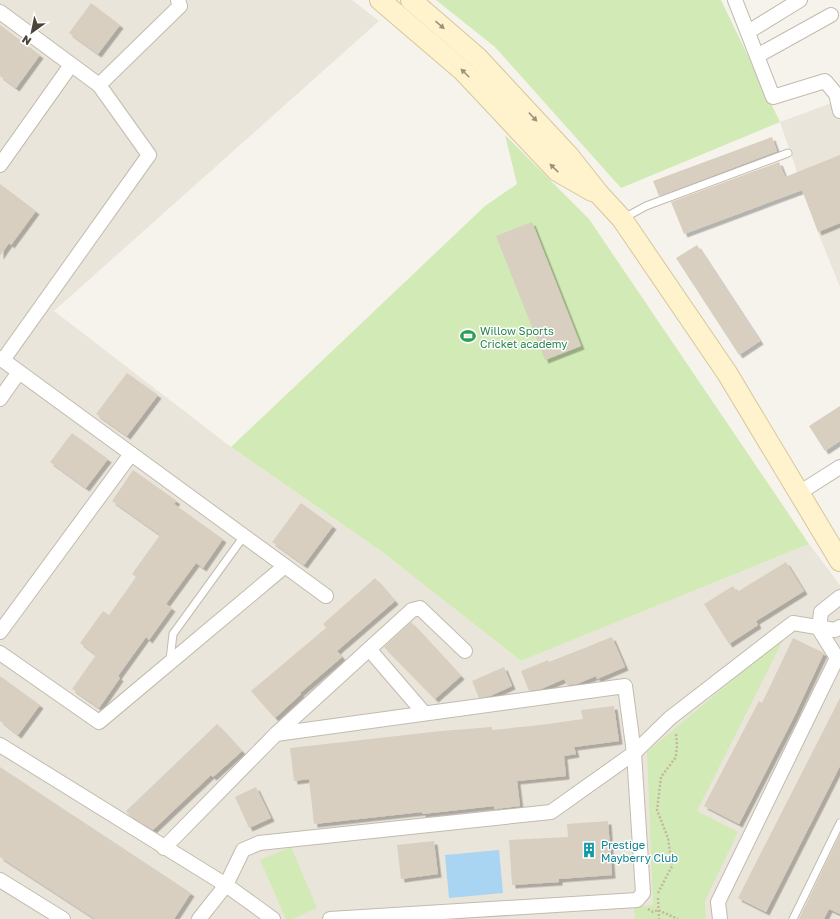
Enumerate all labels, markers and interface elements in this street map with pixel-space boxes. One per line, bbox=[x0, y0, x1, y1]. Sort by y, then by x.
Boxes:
north arrow bbox=[12, 12, 52, 52]
one-way arrow bbox=[435, 21, 446, 30]
text: N bbox=[19, 33, 33, 49]
one-way arrow bbox=[460, 68, 470, 78]
one-way arrow bbox=[528, 112, 538, 122]
one-way arrow bbox=[549, 163, 559, 173]
place label: Willow Sports Cricket academy bbox=[480, 324, 567, 350]
sports icon: Willow Sports Cricket academy bbox=[459, 327, 477, 345]
place label: Prestige Mayberry Club bbox=[601, 838, 678, 864]
building icon: Prestige Mayberry Club bbox=[580, 841, 598, 859]

